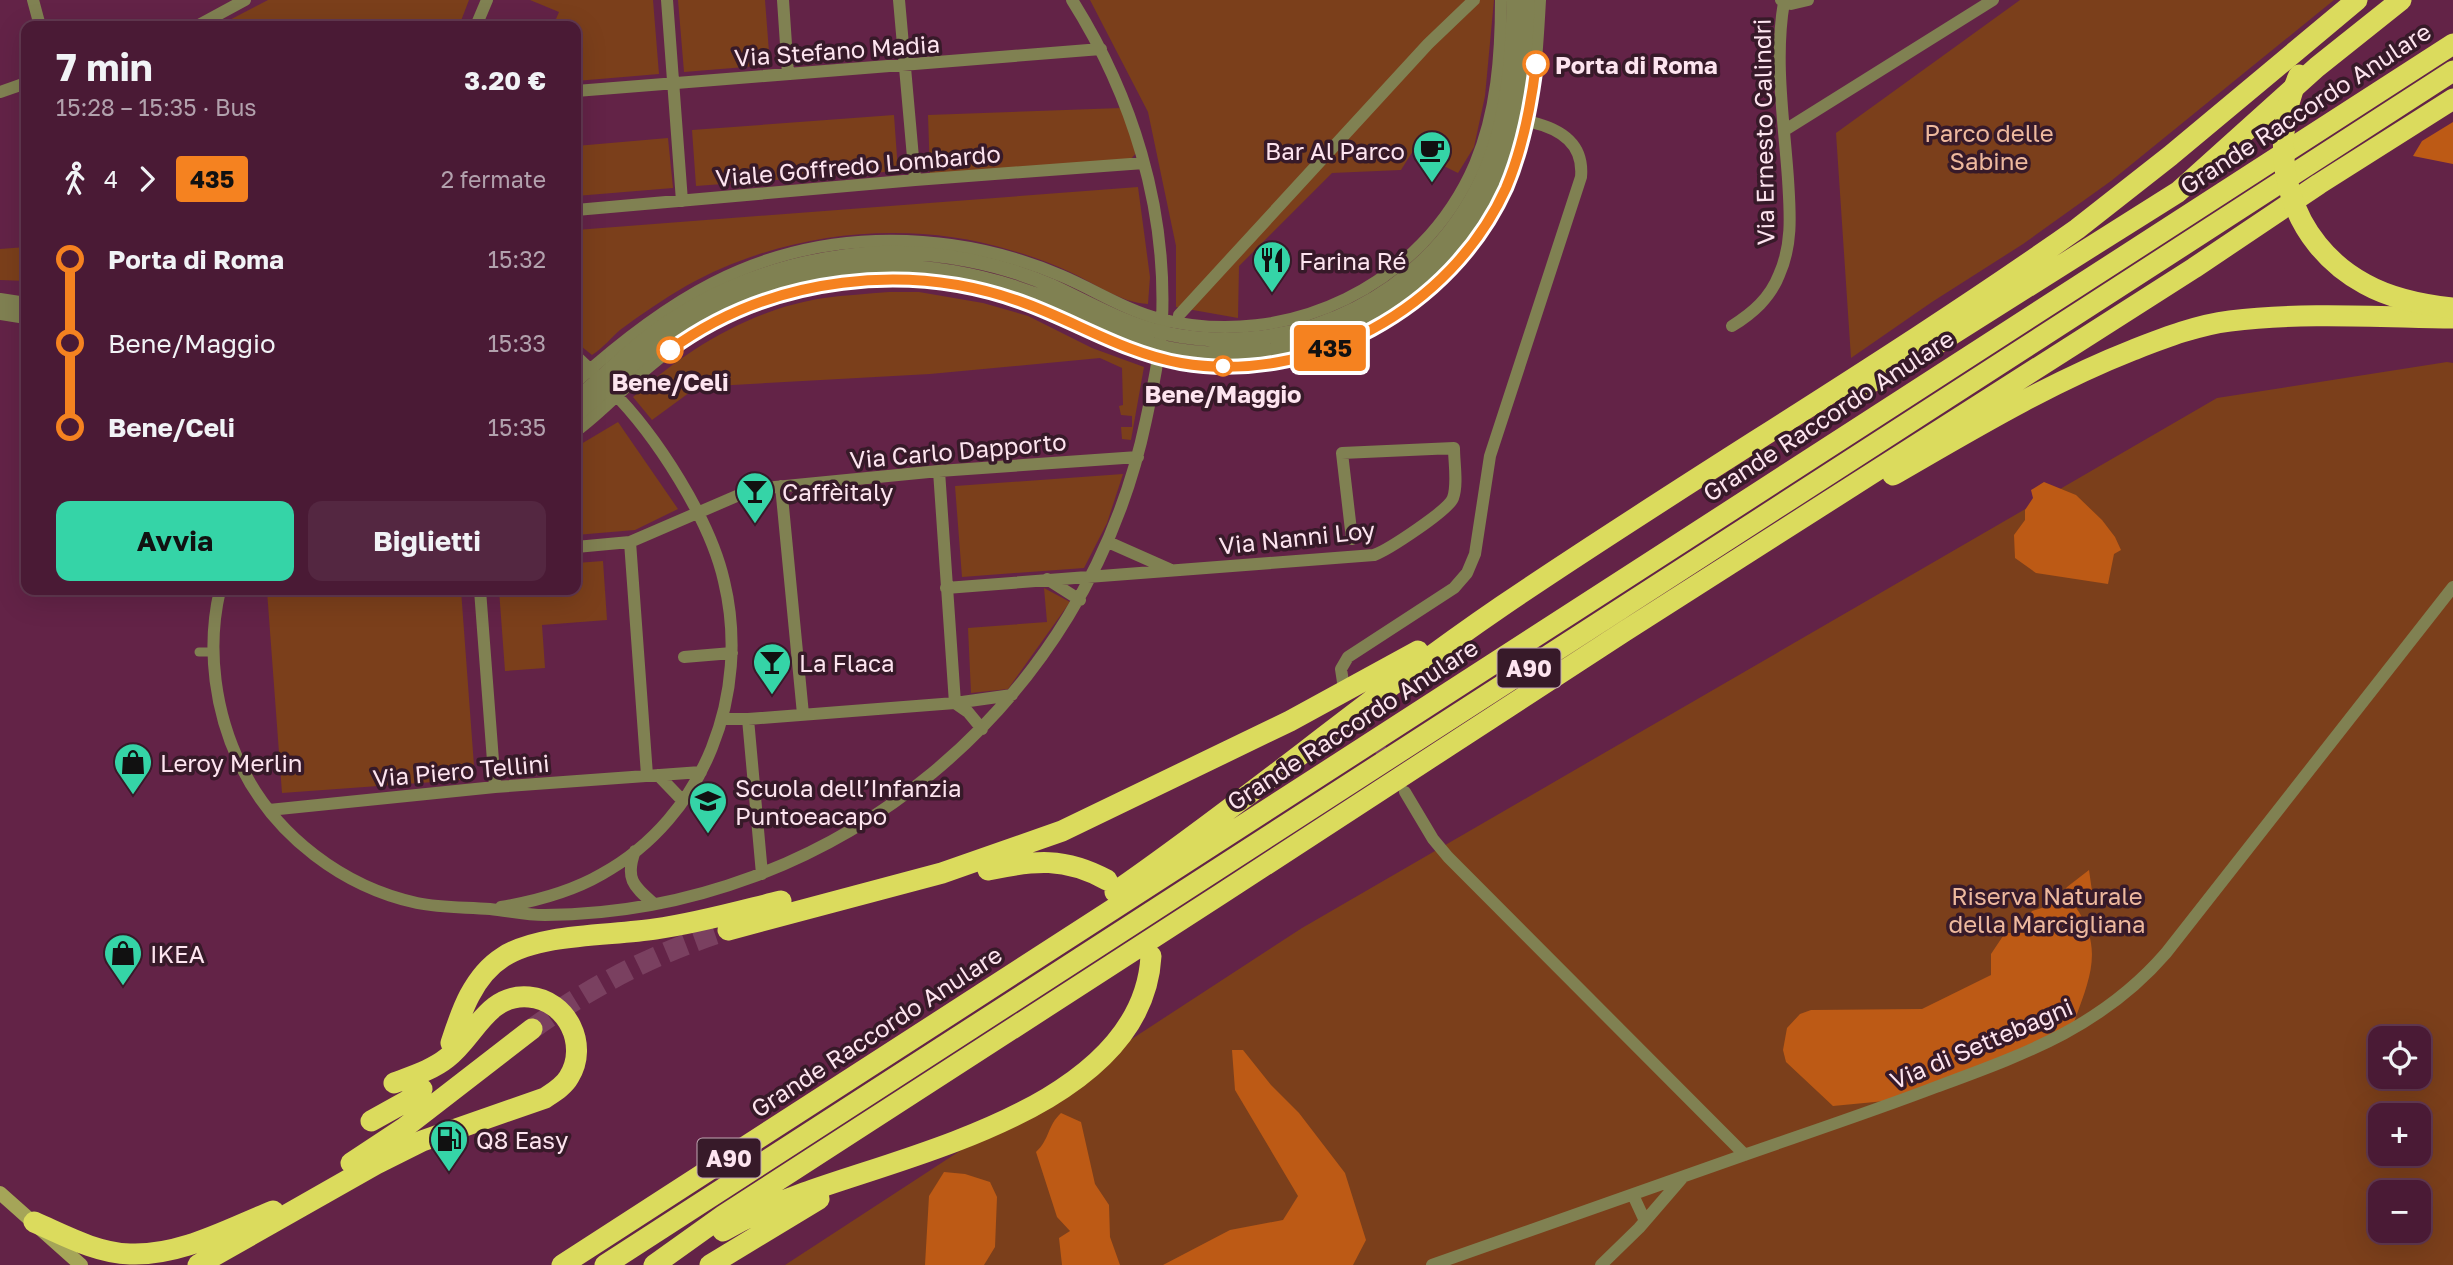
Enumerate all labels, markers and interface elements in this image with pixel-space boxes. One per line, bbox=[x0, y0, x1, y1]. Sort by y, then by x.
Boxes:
street label: Grande Raccordo Anulare bbox=[2174, 16, 2436, 200]
street label: Via Ernesto Calindri bbox=[1747, 18, 1779, 246]
street label: Via Stefano Madia bbox=[733, 28, 941, 72]
text: 7 min bbox=[56, 44, 153, 89]
place label: Porta di Roma bbox=[1555, 50, 1718, 79]
marker: Porta di Roma bbox=[1523, 51, 1549, 77]
text: 3.20 € bbox=[464, 65, 546, 96]
text: 15:28 – 15:35 · Bus bbox=[56, 93, 257, 121]
park label: Parco delle Sabine bbox=[1924, 118, 2054, 175]
cafe icon: Bar Al Parco bbox=[1411, 129, 1453, 184]
place label: Bar Al Parco bbox=[1265, 136, 1405, 165]
street label: Viale Goffredo Lombardo bbox=[714, 138, 1002, 192]
icon: walk bbox=[56, 160, 94, 198]
icon: forward bbox=[128, 160, 166, 198]
text: 435 bbox=[190, 164, 234, 193]
text: 4 bbox=[104, 165, 118, 193]
text: 2 fermate bbox=[441, 165, 546, 193]
restaurant icon: Farina Ré bbox=[1251, 239, 1293, 294]
text: Porta di Roma bbox=[108, 244, 284, 275]
text: 15:32 bbox=[488, 245, 546, 273]
place label: Farina Ré bbox=[1299, 246, 1406, 275]
street label: Grande Raccordo Anulare bbox=[1697, 323, 1959, 507]
line badge: 435 bbox=[1290, 325, 1370, 371]
text: Bene/Maggio bbox=[108, 328, 276, 359]
text: 15:33 bbox=[488, 329, 546, 357]
text: 435 bbox=[1308, 333, 1352, 362]
marker: Bene/Celi bbox=[657, 337, 683, 363]
marker: Bene/Maggio bbox=[1213, 356, 1233, 376]
place label: Bene/Celi bbox=[611, 367, 729, 396]
place label: Bene/Maggio bbox=[1144, 379, 1302, 408]
text: Bene/Celi bbox=[108, 412, 235, 443]
text: 15:35 bbox=[488, 413, 546, 441]
street label: Via Carlo Dapporto bbox=[849, 426, 1067, 474]
bar icon: Caffèitaly bbox=[734, 470, 776, 525]
place label: Caffèitaly bbox=[782, 477, 894, 506]
button: Avvia bbox=[56, 501, 294, 581]
button: Biglietti bbox=[308, 501, 546, 581]
street label: Via Nanni Loy bbox=[1218, 514, 1376, 560]
street label: Grande Raccordo Anulare bbox=[1221, 632, 1483, 816]
bar icon: La Flaca bbox=[751, 641, 793, 696]
place label: La Flaca bbox=[799, 648, 895, 677]
road number: A90 bbox=[1498, 648, 1560, 688]
shop icon: Leroy Merlin bbox=[112, 741, 154, 796]
place label: Leroy Merlin bbox=[160, 748, 303, 777]
street label: Via Piero Tellini bbox=[371, 748, 551, 792]
place label: Scuola dell’Infanzia Puntoeacapo bbox=[735, 773, 962, 830]
school or university icon: Scuola dell’Infanzia Puntoeacapo bbox=[687, 780, 729, 835]
park label: Riserva Naturale della Marcigliana bbox=[1948, 881, 2146, 938]
shop icon: IKEA bbox=[102, 932, 144, 987]
place label: IKEA bbox=[150, 939, 205, 968]
street label: Grande Raccordo Anulare bbox=[745, 939, 1007, 1123]
street label: Via di Settebagni bbox=[1885, 991, 2077, 1095]
map controls bbox=[2368, 1026, 2431, 1243]
button: locate bbox=[2368, 1026, 2431, 1089]
button: + bbox=[2368, 1103, 2431, 1166]
fuel station icon: Q8 Easy bbox=[428, 1118, 470, 1173]
place label: Q8 Easy bbox=[476, 1125, 569, 1154]
road number: A90 bbox=[698, 1138, 760, 1177]
button: − bbox=[2368, 1180, 2431, 1243]

